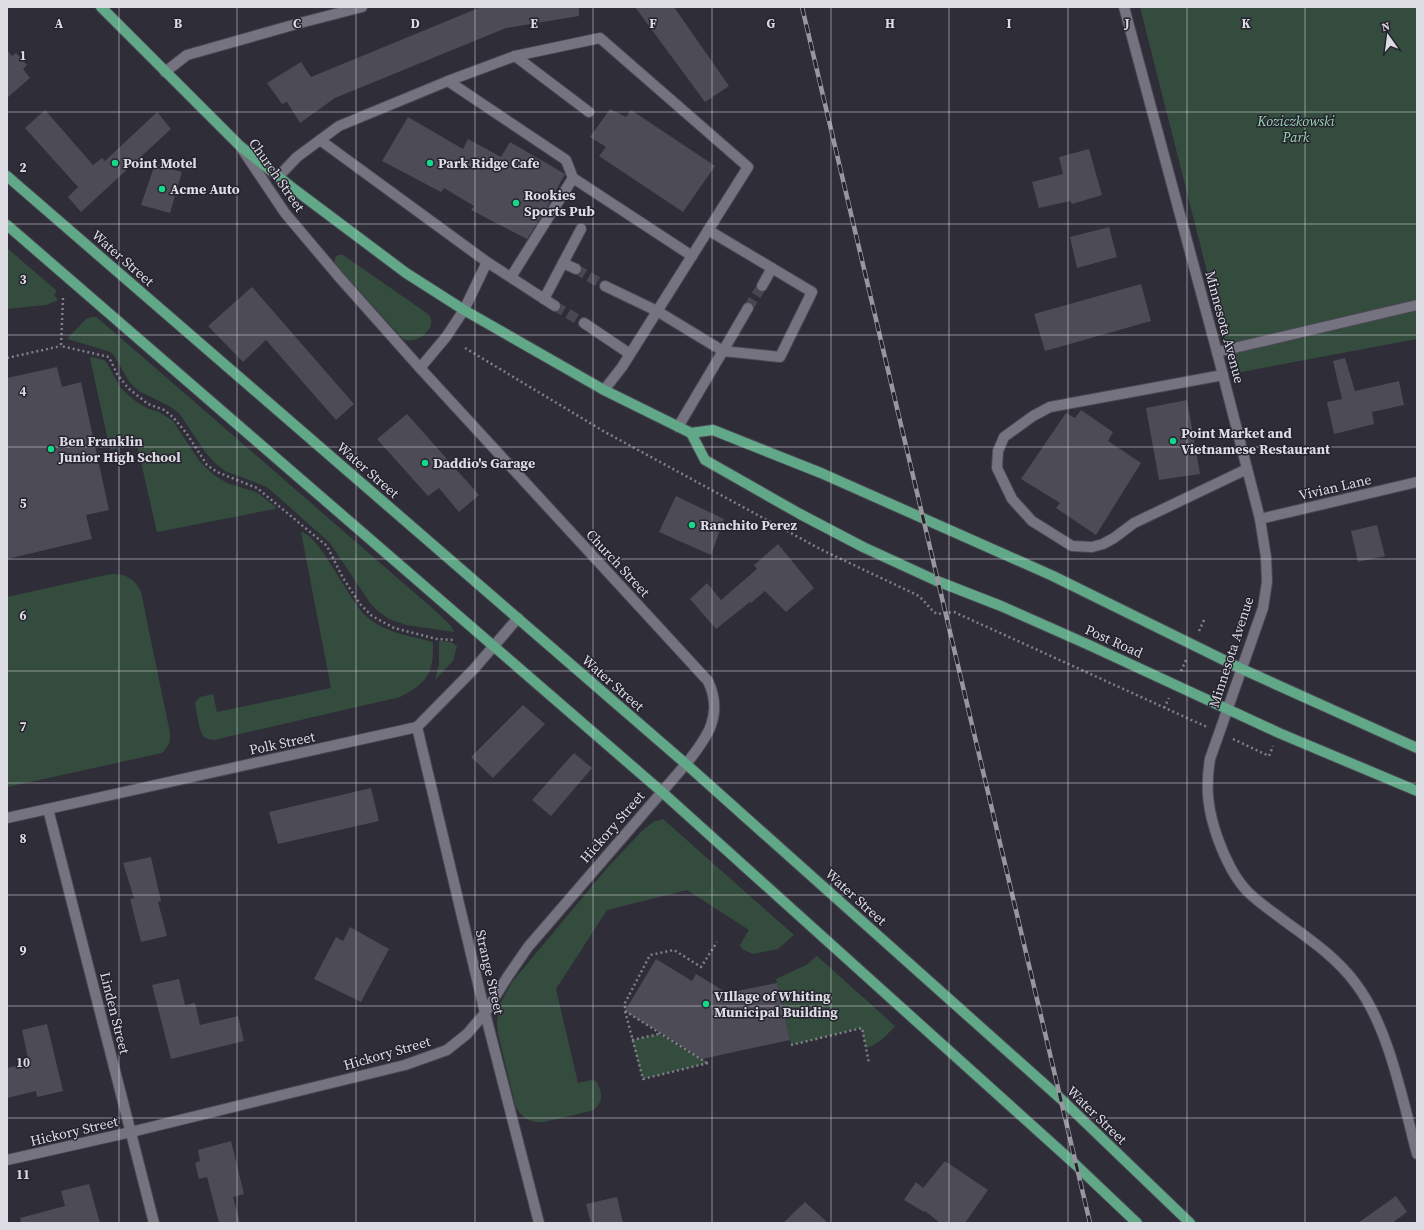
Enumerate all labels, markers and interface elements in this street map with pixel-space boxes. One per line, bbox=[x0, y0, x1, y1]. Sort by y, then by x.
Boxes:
text: A bbox=[55, 15, 64, 32]
text: B bbox=[174, 15, 183, 32]
text: C bbox=[293, 15, 301, 32]
text: D bbox=[410, 15, 420, 32]
text: E bbox=[530, 15, 538, 32]
text: F bbox=[649, 15, 657, 32]
text: G bbox=[767, 15, 776, 32]
text: H bbox=[885, 15, 895, 32]
text: I bbox=[1006, 15, 1012, 32]
text: J bbox=[1123, 15, 1130, 32]
text: K bbox=[1241, 15, 1251, 32]
north arrow bbox=[1368, 16, 1408, 56]
text: N bbox=[1380, 19, 1391, 35]
text: 1 bbox=[19, 47, 27, 64]
park label: Koziczkowski Park bbox=[1256, 111, 1336, 147]
street label: Church Street bbox=[244, 134, 310, 216]
place label: Point Motel bbox=[123, 153, 197, 173]
place label: Park Ridge Cafe bbox=[438, 153, 539, 173]
marker: Point Motel bbox=[110, 158, 120, 168]
marker: Park Ridge Cafe bbox=[425, 158, 435, 168]
text: 2 bbox=[19, 159, 27, 176]
place label: Acme Auto bbox=[170, 179, 240, 199]
marker: Acme Auto bbox=[157, 184, 167, 194]
place label: Rookies Sports Pub bbox=[524, 185, 595, 221]
marker: Rookies Sports Pub bbox=[511, 198, 521, 208]
street label: Water Street bbox=[88, 225, 159, 291]
street label: Minnesota Avenue bbox=[1200, 269, 1250, 385]
text: 3 bbox=[19, 271, 27, 288]
text: 4 bbox=[19, 383, 27, 400]
place label: Point Market and Vietnamese Restaurant bbox=[1181, 423, 1331, 459]
place label: Ben Franklin Junior High School bbox=[58, 431, 181, 467]
marker: Point Market and Vietnamese Restaurant bbox=[1168, 436, 1178, 446]
street label: Water Street bbox=[333, 437, 404, 503]
marker: Ben Franklin Junior High School bbox=[46, 444, 56, 454]
place label: Daddio's Garage bbox=[433, 453, 535, 473]
marker: Daddio's Garage bbox=[420, 458, 430, 468]
street label: Vivian Lane bbox=[1297, 469, 1373, 505]
text: 5 bbox=[19, 495, 27, 512]
place label: Ranchito Perez bbox=[700, 515, 797, 535]
marker: Ranchito Perez bbox=[687, 520, 697, 530]
street label: Church Street bbox=[581, 525, 655, 601]
street label: Minnesota Avenue bbox=[1204, 594, 1258, 710]
text: 6 bbox=[19, 607, 27, 624]
street label: Post Road bbox=[1082, 619, 1146, 663]
street label: Water Street bbox=[578, 650, 649, 716]
text: 7 bbox=[19, 718, 27, 735]
street label: Polk Street bbox=[247, 726, 317, 760]
street label: Hickory Street bbox=[575, 786, 649, 867]
text: 8 bbox=[19, 830, 27, 847]
street label: Water Street bbox=[821, 864, 892, 930]
street label: Strange Street bbox=[471, 928, 510, 1017]
text: 9 bbox=[19, 942, 27, 959]
street label: Linden Street bbox=[95, 970, 135, 1057]
place label: VIllage of Whiting Municipal Building bbox=[714, 986, 838, 1022]
marker: VIllage of Whiting Municipal Building bbox=[701, 999, 711, 1009]
street label: Hickory Street bbox=[341, 1031, 433, 1075]
text: 10 bbox=[16, 1054, 30, 1071]
street label: Water Street bbox=[1062, 1081, 1132, 1149]
street label: Hickory Street bbox=[28, 1111, 120, 1151]
text: 11 bbox=[16, 1166, 30, 1183]

